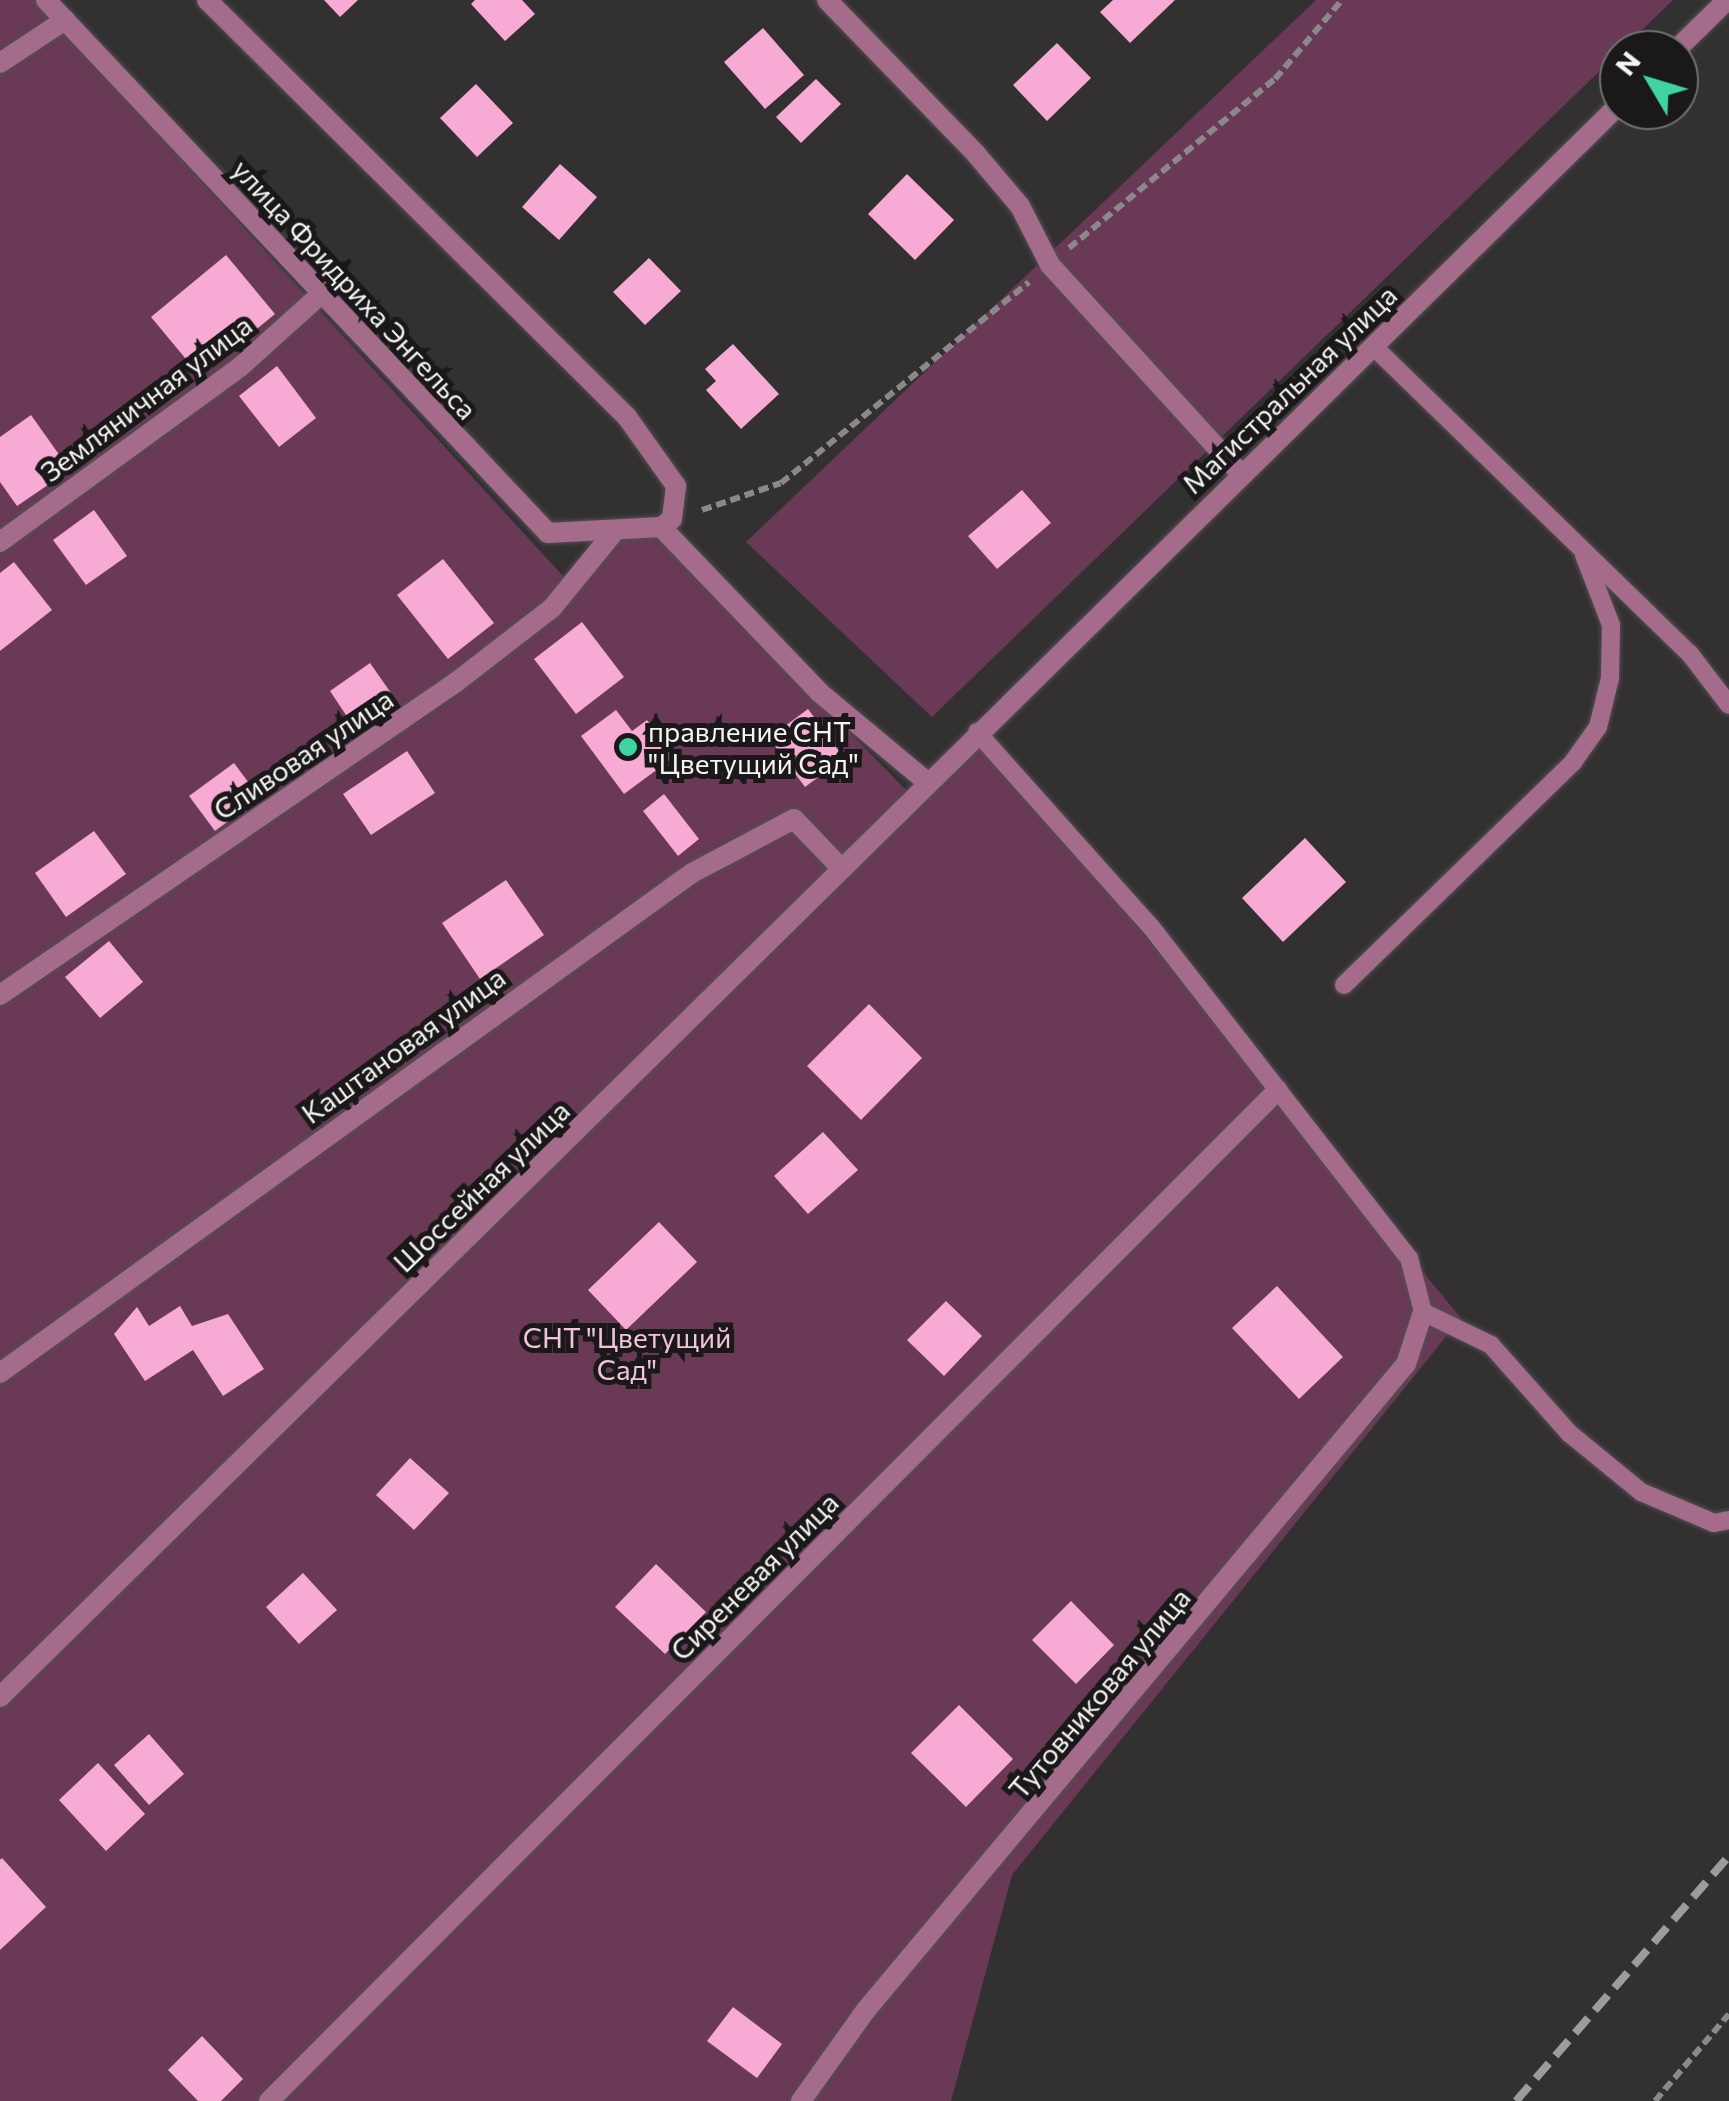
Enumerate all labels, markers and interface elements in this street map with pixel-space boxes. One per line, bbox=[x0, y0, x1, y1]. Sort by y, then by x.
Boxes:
north arrow bbox=[1599, 30, 1699, 130]
text: N bbox=[1607, 44, 1647, 82]
street label: улица Фридриха Энгельса bbox=[226, 152, 484, 426]
street label: Магистральная улица bbox=[1175, 278, 1403, 500]
street label: Земляничная улица bbox=[34, 308, 258, 488]
street label: Сливовая улица bbox=[207, 682, 399, 826]
place label: правление СНТ "Цветущий Сад" bbox=[648, 714, 859, 780]
marker: правление СНТ "Цветущий Сад" bbox=[617, 736, 639, 758]
street label: Каштановая улица bbox=[295, 960, 511, 1130]
street label: Шоссейная улица bbox=[386, 1093, 576, 1279]
park label: СНТ "Цветущий Сад" bbox=[523, 1320, 731, 1386]
street label: Сиреневая улица bbox=[663, 1485, 845, 1667]
street label: Тутовниковая улица bbox=[1001, 1581, 1197, 1805]

